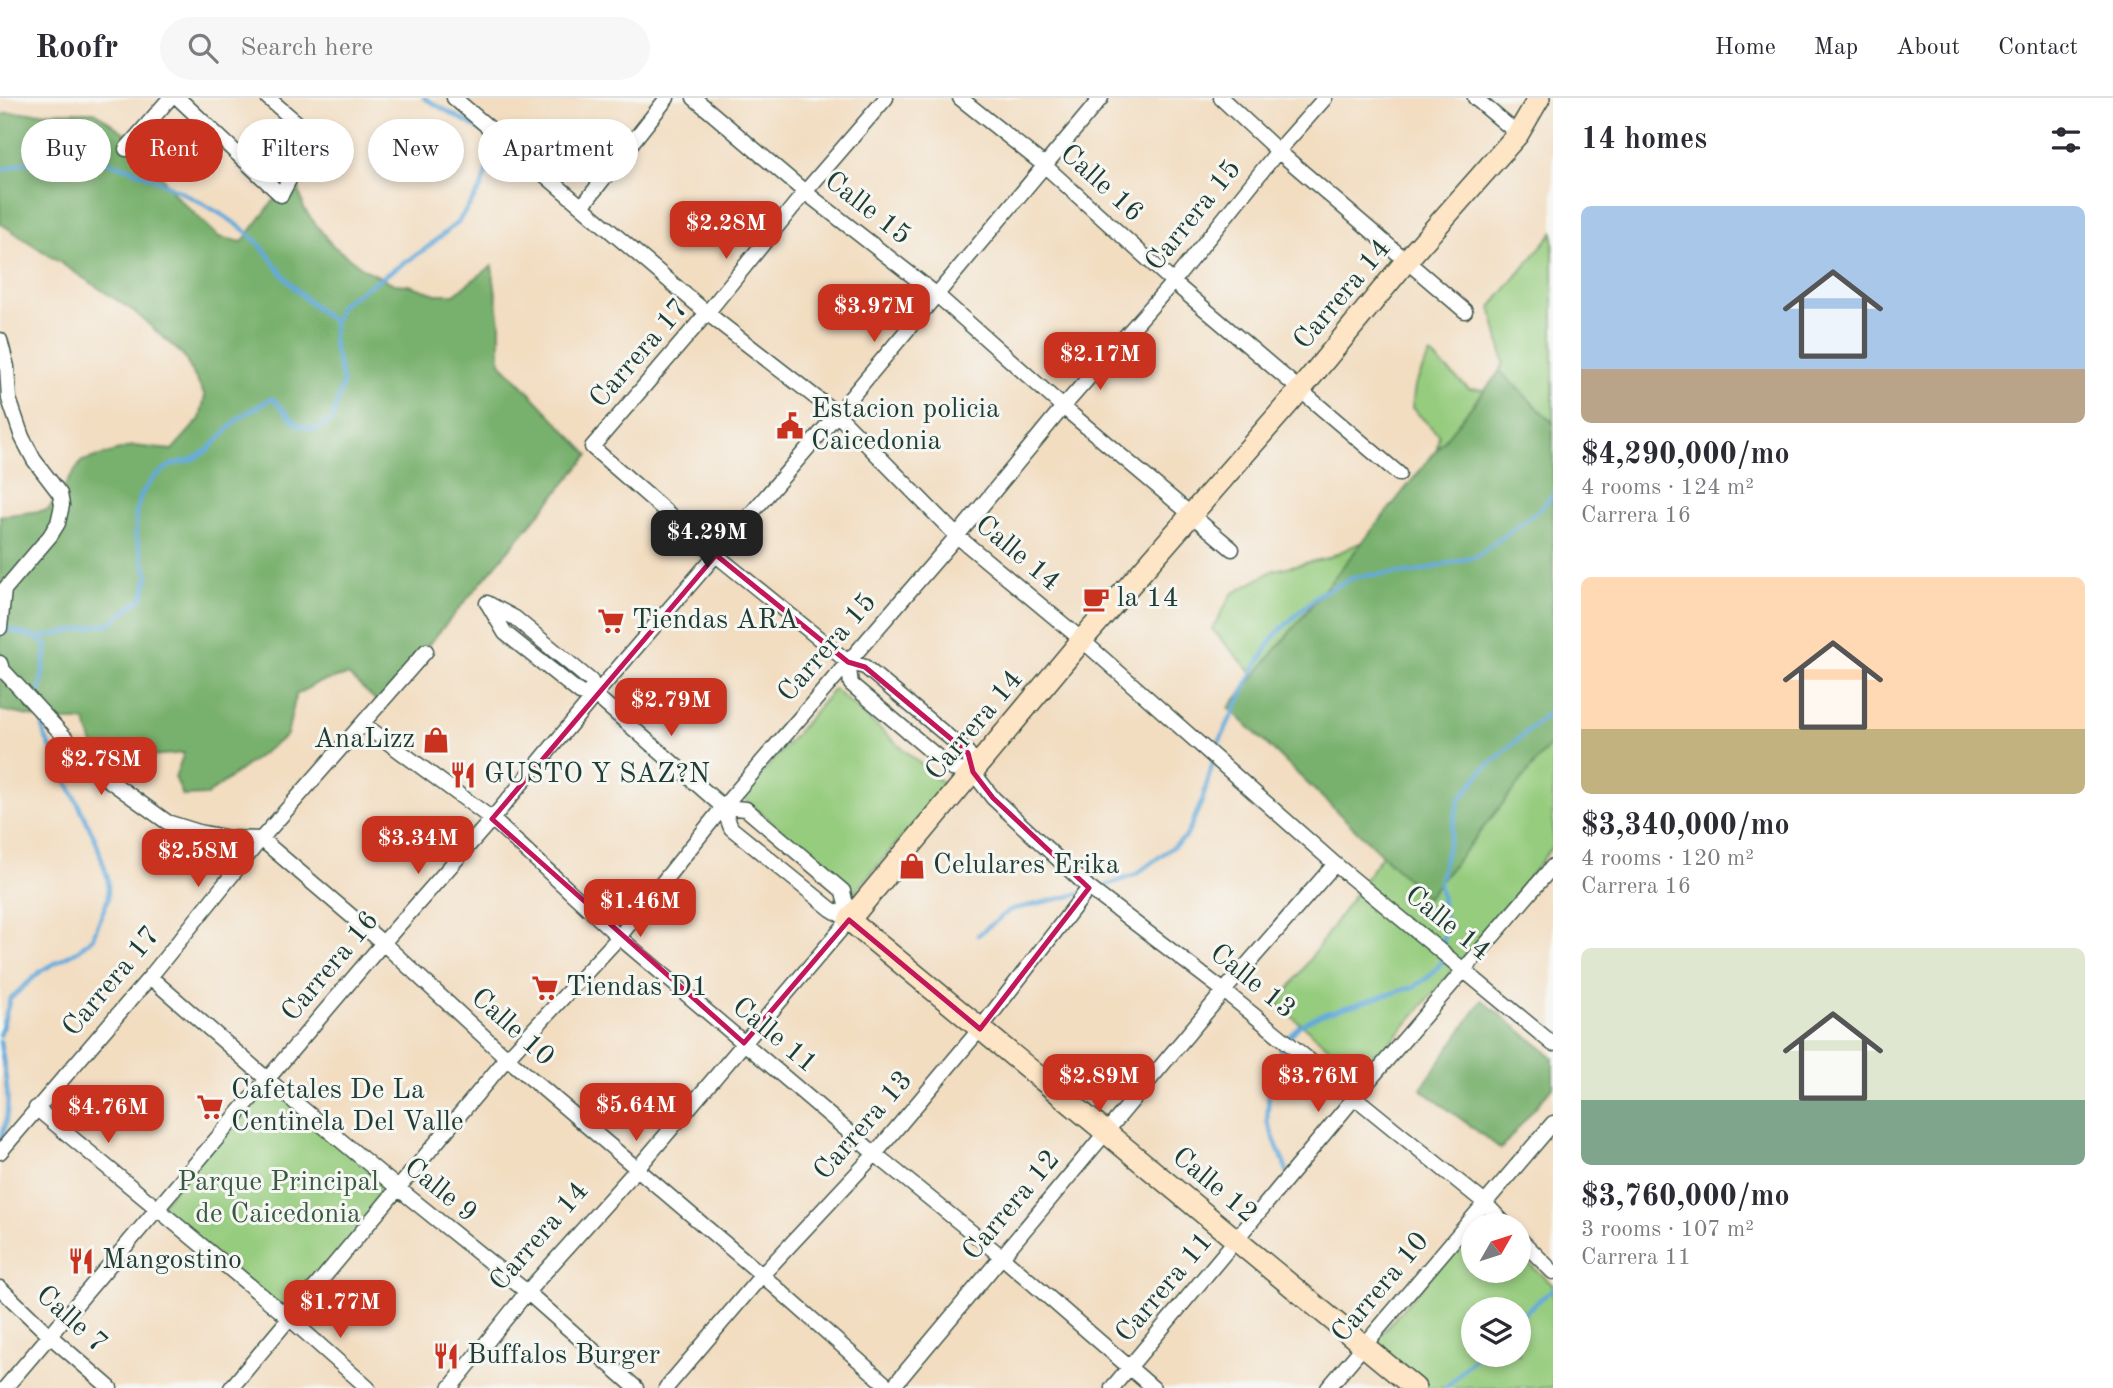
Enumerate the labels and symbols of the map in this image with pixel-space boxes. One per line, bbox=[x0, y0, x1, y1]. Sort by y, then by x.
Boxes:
street label: Calle 16 bbox=[1054, 140, 1148, 228]
street label: Carrera 15 bbox=[1141, 155, 1247, 277]
street label: Calle 15 bbox=[819, 167, 915, 251]
pin: $2.28M bbox=[669, 202, 783, 261]
street label: Carrera 14 bbox=[1289, 235, 1397, 355]
pin: $3.97M bbox=[817, 285, 931, 344]
street label: Carrera 17 bbox=[585, 294, 695, 414]
pin: $2.17M bbox=[1043, 332, 1157, 392]
place label: Estacion policia Caicedonia bbox=[811, 396, 1000, 456]
public building icon: Estacion policia Caicedonia bbox=[775, 411, 805, 441]
pin: $4.29M bbox=[650, 510, 764, 570]
street label: Calle 14 bbox=[969, 511, 1065, 597]
cafe icon: la 14 bbox=[1081, 584, 1111, 614]
place label: la 14 bbox=[1117, 585, 1179, 613]
street label: Carrera 15 bbox=[773, 588, 883, 708]
supermarket icon: Tiendas ARA bbox=[596, 606, 626, 636]
place label: Tiendas ARA bbox=[632, 607, 799, 635]
street label: Carrera 14 bbox=[921, 666, 1029, 786]
pin: $2.79M bbox=[614, 678, 728, 738]
shop icon: AnaLizz bbox=[421, 725, 451, 755]
place label: AnaLizz bbox=[314, 726, 415, 754]
pin: $2.78M bbox=[44, 738, 158, 797]
restaurant icon: GUSTO Y SAZ?N bbox=[448, 760, 478, 790]
place label: GUSTO Y SAZ?N bbox=[484, 761, 710, 789]
pin: $3.34M bbox=[361, 816, 475, 876]
pin: $2.58M bbox=[141, 830, 255, 889]
shop icon: Celulares Erika bbox=[897, 851, 927, 881]
place label: Celulares Erika bbox=[933, 852, 1120, 880]
pin: $1.46M bbox=[583, 880, 697, 939]
street label: Calle 14 bbox=[1399, 881, 1495, 967]
street label: Carrera 16 bbox=[277, 907, 385, 1027]
street label: Carrera 17 bbox=[58, 922, 166, 1042]
street label: Calle 13 bbox=[1204, 939, 1300, 1025]
supermarket icon: Tiendas D1 bbox=[530, 973, 560, 1003]
place label: Tiendas D1 bbox=[566, 974, 708, 1002]
street label: Calle 10 bbox=[465, 984, 559, 1072]
street label: Calle 11 bbox=[726, 993, 822, 1079]
pin: $2.89M bbox=[1042, 1054, 1156, 1114]
pin: $3.76M bbox=[1261, 1054, 1375, 1114]
street label: Carrera 13 bbox=[809, 1066, 919, 1186]
place label: Cafetales De La Centinela Del Valle bbox=[231, 1077, 464, 1137]
pin: $5.64M bbox=[579, 1084, 693, 1143]
pin: $4.76M bbox=[51, 1086, 165, 1145]
supermarket icon: Cafetales De La Centinela Del Valle bbox=[195, 1092, 225, 1122]
street label: Calle 12 bbox=[1166, 1143, 1262, 1229]
street label: Carrera 12 bbox=[958, 1146, 1066, 1266]
street label: Calle 9 bbox=[398, 1153, 482, 1229]
park label: Parque Principal de Caicedonia bbox=[177, 1169, 379, 1229]
street label: Carrera 14 bbox=[485, 1177, 595, 1297]
north arrow bbox=[1461, 1213, 1531, 1283]
street label: Carrera 11 bbox=[1111, 1228, 1219, 1348]
street label: Carrera 10 bbox=[1327, 1228, 1435, 1348]
restaurant icon: Mangostino bbox=[66, 1246, 96, 1276]
place label: Mangostino bbox=[102, 1247, 242, 1275]
pin: $1.77M bbox=[283, 1280, 397, 1340]
street label: Calle 7 bbox=[30, 1281, 112, 1359]
restaurant icon: Buffalos Burger bbox=[431, 1341, 461, 1371]
place label: Buffalos Burger bbox=[467, 1342, 660, 1370]

